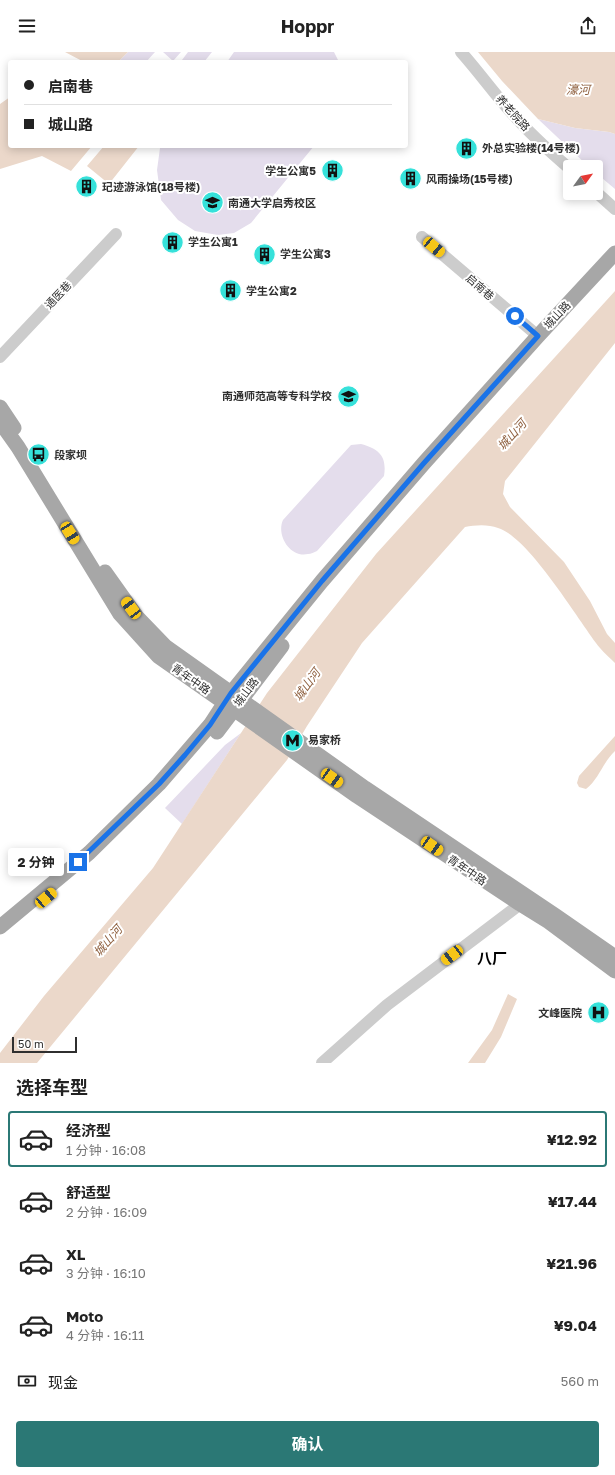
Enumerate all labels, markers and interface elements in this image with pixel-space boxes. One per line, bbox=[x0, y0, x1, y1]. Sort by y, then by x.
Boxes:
icon: menu bbox=[16, 15, 38, 37]
text: Hoppr bbox=[281, 15, 334, 37]
icon: share bbox=[577, 15, 599, 37]
text: 启南巷 bbox=[48, 77, 93, 95]
water label: 濠河 bbox=[566, 82, 592, 97]
street label: 养老院路 bbox=[494, 92, 533, 133]
text: 城山路 bbox=[48, 115, 93, 133]
building icon: 外总实验楼(14号楼) bbox=[454, 135, 480, 161]
place label: 外总实验楼(14号楼) bbox=[482, 141, 580, 154]
building icon: 学生公寓5 bbox=[319, 158, 345, 184]
north arrow bbox=[563, 160, 603, 200]
map controls bbox=[563, 160, 603, 200]
place label: 学生公寓5 bbox=[265, 164, 316, 177]
building icon: 风雨操场(15号楼) bbox=[398, 166, 424, 192]
place label: 风雨操场(15号楼) bbox=[426, 172, 513, 185]
building icon: 玘迹游泳馆(18号楼) bbox=[74, 174, 100, 200]
place label: 玘迹游泳馆(18号楼) bbox=[102, 180, 200, 193]
school or university icon: 南通大学启秀校区 bbox=[199, 190, 225, 216]
place label: 南通大学启秀校区 bbox=[228, 196, 316, 209]
building icon: 学生公寓1 bbox=[159, 229, 185, 255]
place label: 学生公寓1 bbox=[188, 235, 238, 248]
car bbox=[421, 235, 447, 259]
building icon: 学生公寓3 bbox=[252, 241, 278, 267]
place label: 学生公寓3 bbox=[280, 247, 331, 260]
street label: 启南巷 bbox=[464, 271, 497, 302]
street label: 通医巷 bbox=[42, 278, 74, 311]
building icon: 学生公寓2 bbox=[217, 278, 243, 304]
place label: 学生公寓2 bbox=[246, 284, 297, 297]
street label: 城山路 bbox=[541, 298, 573, 331]
route start bbox=[506, 307, 524, 325]
school or university icon: 南通师范高等专科学校 bbox=[335, 383, 361, 409]
place label: 南通师范高等专科学校 bbox=[222, 389, 332, 402]
water label: 城山河 bbox=[494, 415, 531, 453]
bus stop icon: 段家坝 bbox=[26, 442, 52, 468]
place label: 段家坝 bbox=[54, 448, 87, 461]
car bbox=[59, 520, 81, 546]
car bbox=[119, 595, 143, 621]
street label: 青年中路 bbox=[170, 661, 213, 697]
water label: 城山河 bbox=[290, 664, 324, 704]
street label: 城山路 bbox=[230, 675, 261, 709]
metro station icon: 易家桥 bbox=[279, 727, 305, 753]
place label: 易家桥 bbox=[308, 733, 341, 746]
car bbox=[319, 766, 345, 790]
car bbox=[419, 834, 445, 858]
callout: 2 分钟 bbox=[8, 848, 64, 876]
street label: 青年中路 bbox=[445, 852, 489, 887]
route end bbox=[69, 853, 87, 871]
text: 2 分钟 bbox=[17, 854, 55, 870]
car bbox=[33, 886, 59, 910]
water label: 城山河 bbox=[90, 921, 126, 959]
car bbox=[439, 943, 465, 967]
district label: 八厂 bbox=[477, 949, 507, 967]
hospital icon: 文峰医院 bbox=[585, 1000, 611, 1026]
place label: 文峰医院 bbox=[538, 1006, 582, 1019]
scale bar bbox=[12, 1035, 77, 1054]
text: 50 m bbox=[18, 1037, 44, 1050]
text: 选择车型 bbox=[16, 1076, 88, 1098]
icon: car bbox=[18, 1121, 54, 1157]
text: 经济型 bbox=[66, 1121, 111, 1139]
text: ¥12.92 bbox=[547, 1130, 597, 1148]
text: 1 分钟 · 16:08 bbox=[66, 1142, 146, 1158]
icon: car bbox=[18, 1183, 54, 1219]
text: 舒适型 bbox=[66, 1183, 111, 1201]
text: ¥17.44 bbox=[548, 1192, 597, 1210]
text: 2 分钟 · 16:09 bbox=[66, 1204, 147, 1220]
icon: car bbox=[18, 1245, 54, 1281]
text: XL bbox=[66, 1245, 85, 1263]
text: ¥21.96 bbox=[546, 1254, 597, 1272]
text: 3 分钟 · 16:10 bbox=[66, 1265, 146, 1281]
icon: car bbox=[18, 1307, 54, 1343]
text: Moto bbox=[66, 1307, 103, 1325]
text: ¥9.04 bbox=[554, 1316, 597, 1334]
text: 4 分钟 · 16:11 bbox=[66, 1327, 144, 1343]
icon: cash bbox=[16, 1370, 38, 1392]
text: 现金 bbox=[48, 1373, 78, 1391]
text: 560 m bbox=[561, 1373, 599, 1389]
button: 确认 bbox=[16, 1421, 599, 1467]

